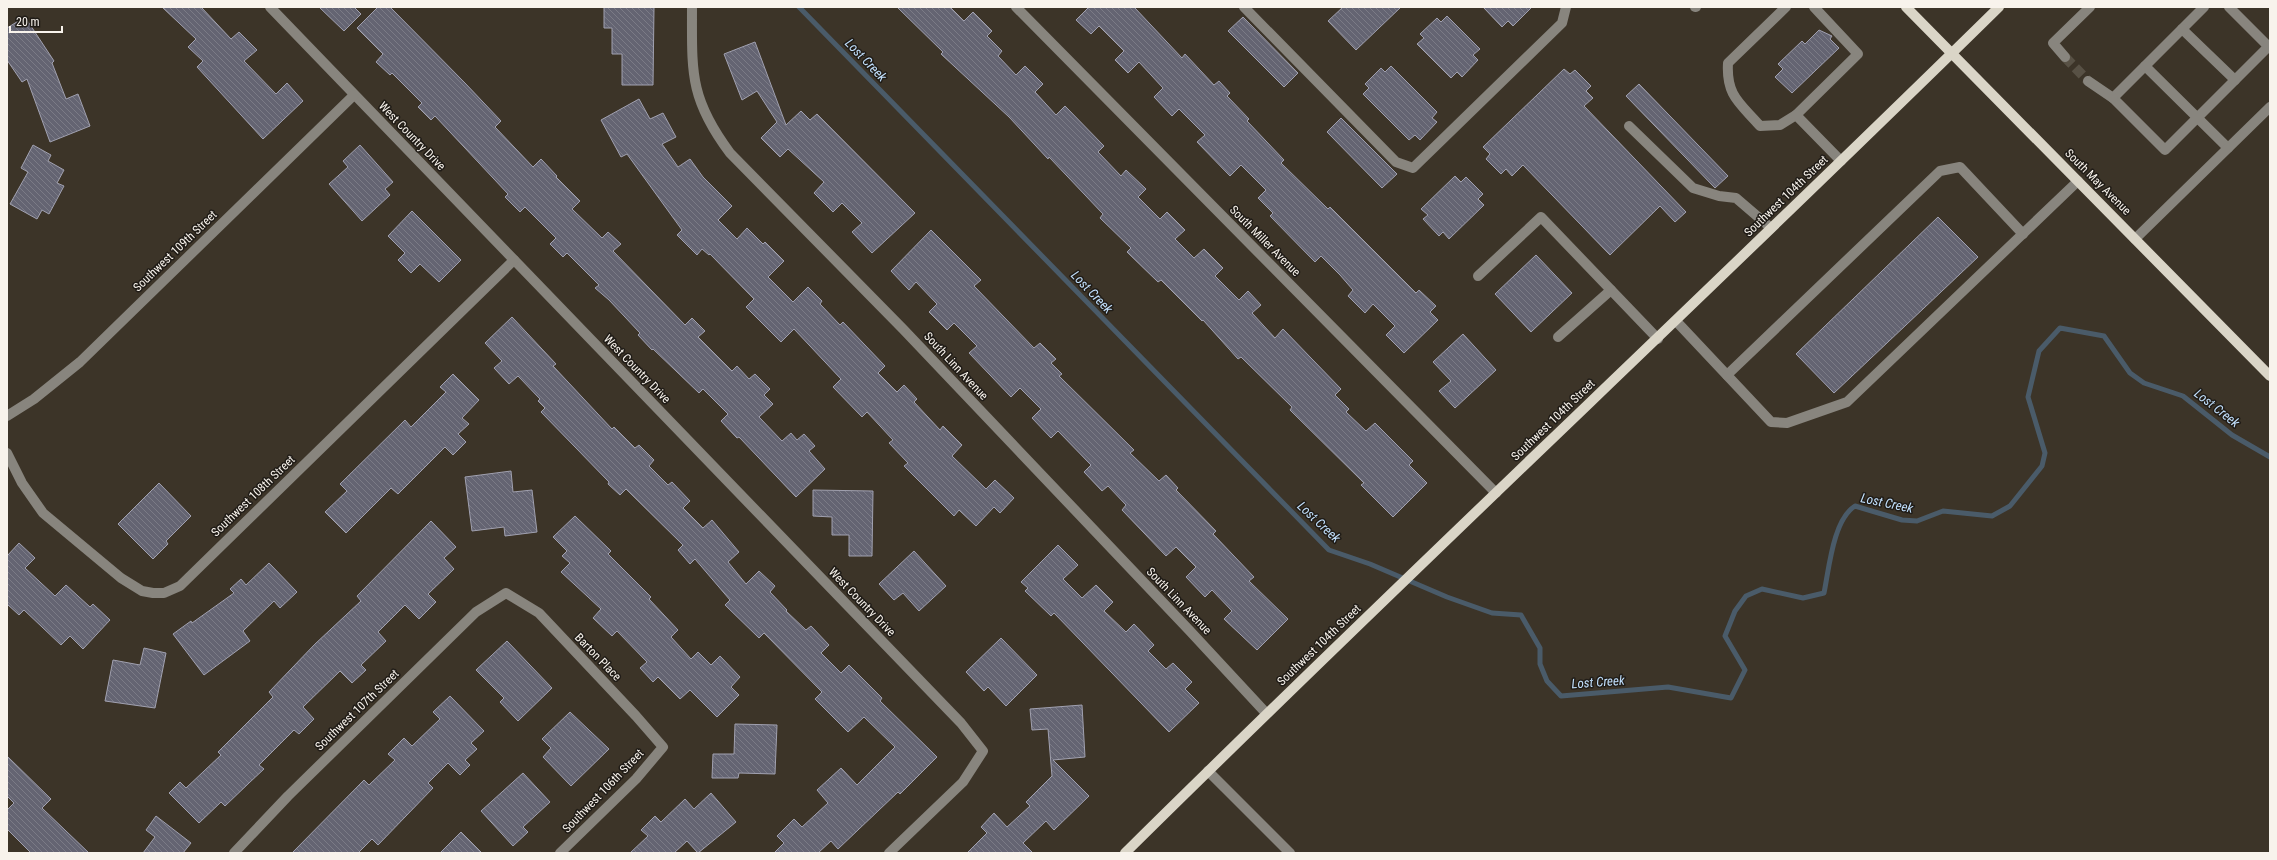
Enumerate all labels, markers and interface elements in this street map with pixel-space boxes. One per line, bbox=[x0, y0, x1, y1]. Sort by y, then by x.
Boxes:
scale bar bbox=[10, 8, 62, 34]
text: 20 m bbox=[16, 15, 40, 29]
water label: Lost Creek bbox=[842, 36, 890, 85]
street label: West Country Drive bbox=[376, 99, 448, 173]
street label: South May Avenue bbox=[2062, 146, 2134, 218]
street label: Southwest 104th Street bbox=[1741, 152, 1831, 239]
street label: South Miller Avenue bbox=[1227, 203, 1303, 279]
street label: Southwest 109th Street bbox=[130, 207, 220, 294]
water label: Lost Creek bbox=[1068, 268, 1116, 317]
street label: South Linn Avenue bbox=[921, 329, 991, 403]
street label: West Country Drive bbox=[601, 332, 673, 406]
street label: Southwest 104th Street bbox=[1508, 376, 1598, 463]
water label: Lost Creek bbox=[2191, 386, 2243, 430]
street label: Southwest 108th Street bbox=[208, 452, 298, 539]
water label: Lost Creek bbox=[1859, 490, 1915, 516]
water label: Lost Creek bbox=[1294, 498, 1344, 546]
street label: West Country Drive bbox=[826, 565, 898, 639]
street label: South Linn Avenue bbox=[1144, 565, 1215, 638]
street label: Southwest 104th Street bbox=[1274, 601, 1364, 688]
street label: Barton Place bbox=[572, 630, 624, 684]
street label: Southwest 107th Street bbox=[312, 666, 402, 753]
water label: Lost Creek bbox=[1571, 673, 1625, 691]
street label: Southwest 106th Street bbox=[560, 746, 647, 836]

